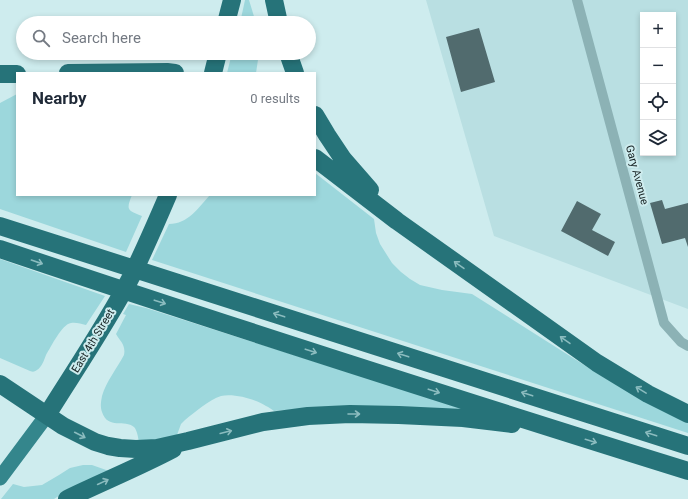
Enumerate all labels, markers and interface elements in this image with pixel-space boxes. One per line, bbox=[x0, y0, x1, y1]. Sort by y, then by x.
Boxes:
map controls bbox=[640, 12, 676, 156]
button: + bbox=[640, 12, 676, 48]
search box bbox=[16, 16, 316, 60]
icon: search bbox=[30, 27, 52, 49]
text: Search here bbox=[62, 29, 141, 47]
button: − bbox=[640, 48, 676, 84]
button: locate bbox=[640, 84, 676, 120]
text: Nearby bbox=[32, 88, 87, 108]
text: 0 results bbox=[250, 91, 300, 106]
button: layers bbox=[640, 120, 676, 156]
street label: Gary Avenue bbox=[623, 144, 651, 206]
one-way arrow bbox=[31, 258, 43, 266]
one-way arrow bbox=[453, 261, 464, 269]
one-way arrow bbox=[154, 299, 167, 306]
street label: East 4th Street bbox=[69, 307, 117, 375]
one-way arrow bbox=[273, 311, 286, 318]
one-way arrow bbox=[559, 336, 570, 344]
one-way arrow bbox=[304, 348, 317, 355]
one-way arrow bbox=[397, 351, 410, 358]
one-way arrow bbox=[635, 385, 647, 393]
one-way arrow bbox=[428, 388, 441, 395]
one-way arrow bbox=[521, 390, 534, 397]
one-way arrow bbox=[347, 410, 360, 418]
one-way arrow bbox=[219, 427, 232, 435]
one-way arrow bbox=[645, 430, 658, 437]
one-way arrow bbox=[74, 432, 86, 439]
one-way arrow bbox=[585, 438, 598, 445]
one-way arrow bbox=[96, 478, 108, 485]

